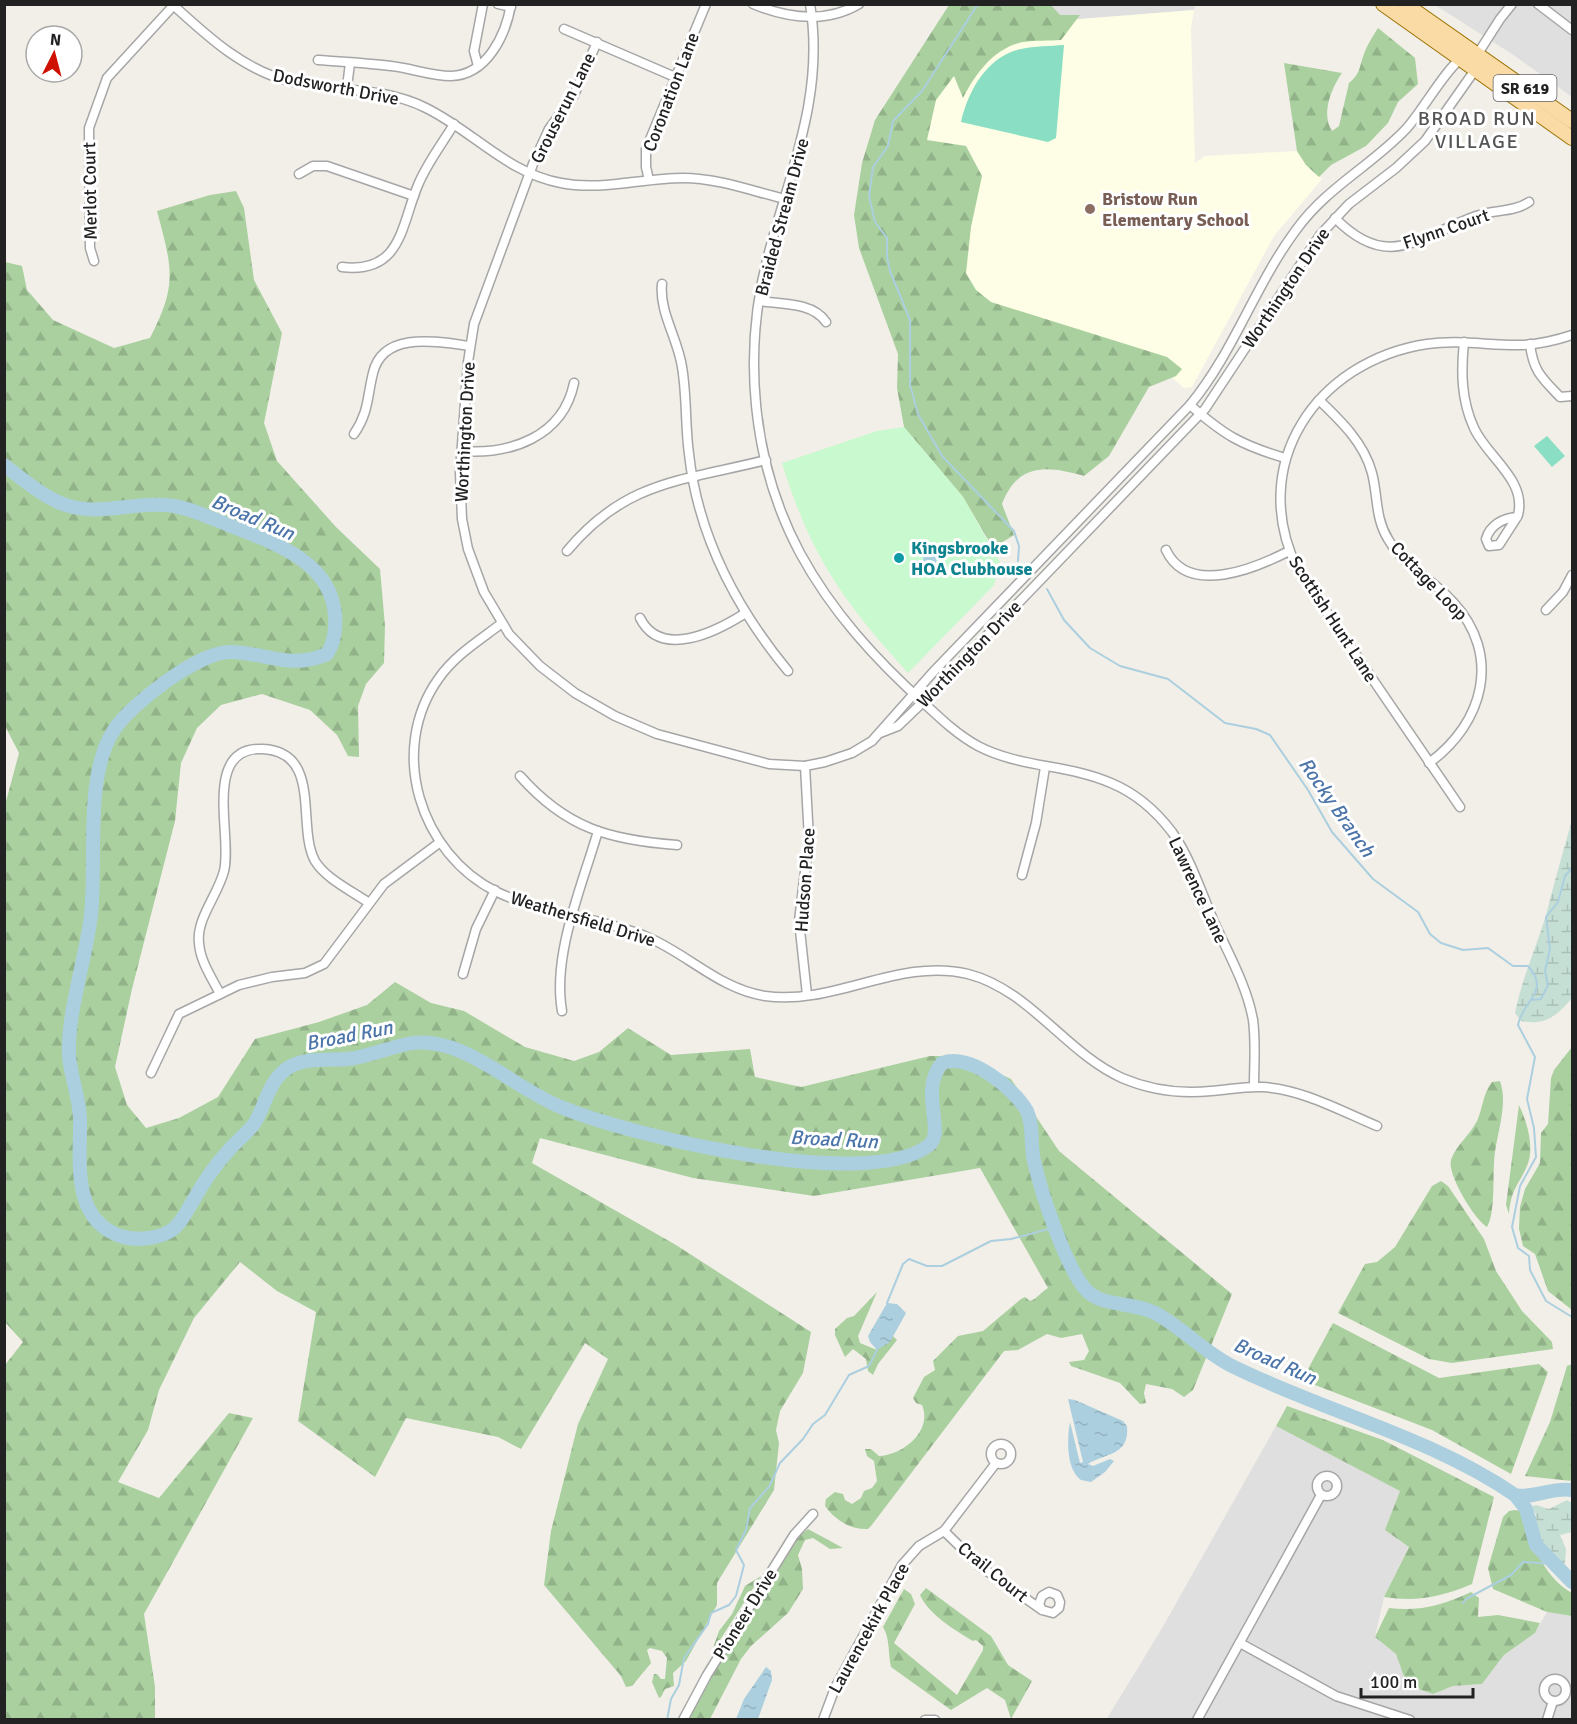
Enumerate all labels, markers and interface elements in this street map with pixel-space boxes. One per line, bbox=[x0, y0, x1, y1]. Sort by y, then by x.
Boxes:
north arrow bbox=[24, 24, 84, 84]
street label: Coronation Lane bbox=[638, 29, 704, 155]
text: N bbox=[49, 30, 62, 51]
street label: Grouserun Lane bbox=[526, 49, 600, 167]
street label: Dodsworth Drive bbox=[271, 64, 401, 110]
road number: SR 619 bbox=[1494, 75, 1556, 101]
district label: BROAD RUN VILLAGE bbox=[1418, 106, 1536, 154]
street label: Braided Stream Drive bbox=[750, 136, 814, 298]
street label: Merlot Court bbox=[78, 142, 102, 240]
place label: Bristow Run Elementary School bbox=[1102, 188, 1250, 231]
marker: Bristow Run Elementary School bbox=[1083, 202, 1097, 216]
street label: Flynn Court bbox=[1400, 204, 1492, 254]
street label: Worthington Drive bbox=[1238, 223, 1334, 353]
street label: Worthington Drive bbox=[450, 361, 480, 503]
water label: Broad Run bbox=[208, 489, 299, 547]
place label: Kingsbrooke HOA Clubhouse bbox=[911, 537, 1033, 580]
street label: Cottage Loop bbox=[1386, 537, 1472, 625]
marker: Kingsbrooke HOA Clubhouse bbox=[892, 551, 906, 565]
street label: Scottish Hunt Lane bbox=[1284, 552, 1382, 686]
street label: Worthington Drive bbox=[912, 596, 1026, 712]
water label: Rocky Branch bbox=[1293, 753, 1381, 863]
street label: Hudson Place bbox=[790, 827, 820, 933]
street label: Lawrence Lane bbox=[1164, 833, 1232, 947]
street label: Weathersfield Drive bbox=[508, 886, 658, 952]
water label: Broad Run bbox=[304, 1015, 396, 1056]
water label: Broad Run bbox=[790, 1125, 879, 1154]
water label: Broad Run bbox=[1230, 1332, 1321, 1391]
street label: Crail Court bbox=[953, 1537, 1033, 1607]
street label: Laurencekirk Place bbox=[824, 1559, 914, 1697]
street label: Pioneer Drive bbox=[708, 1564, 782, 1664]
scale bar bbox=[1361, 1661, 1474, 1699]
text: 100 m bbox=[1370, 1671, 1417, 1693]

